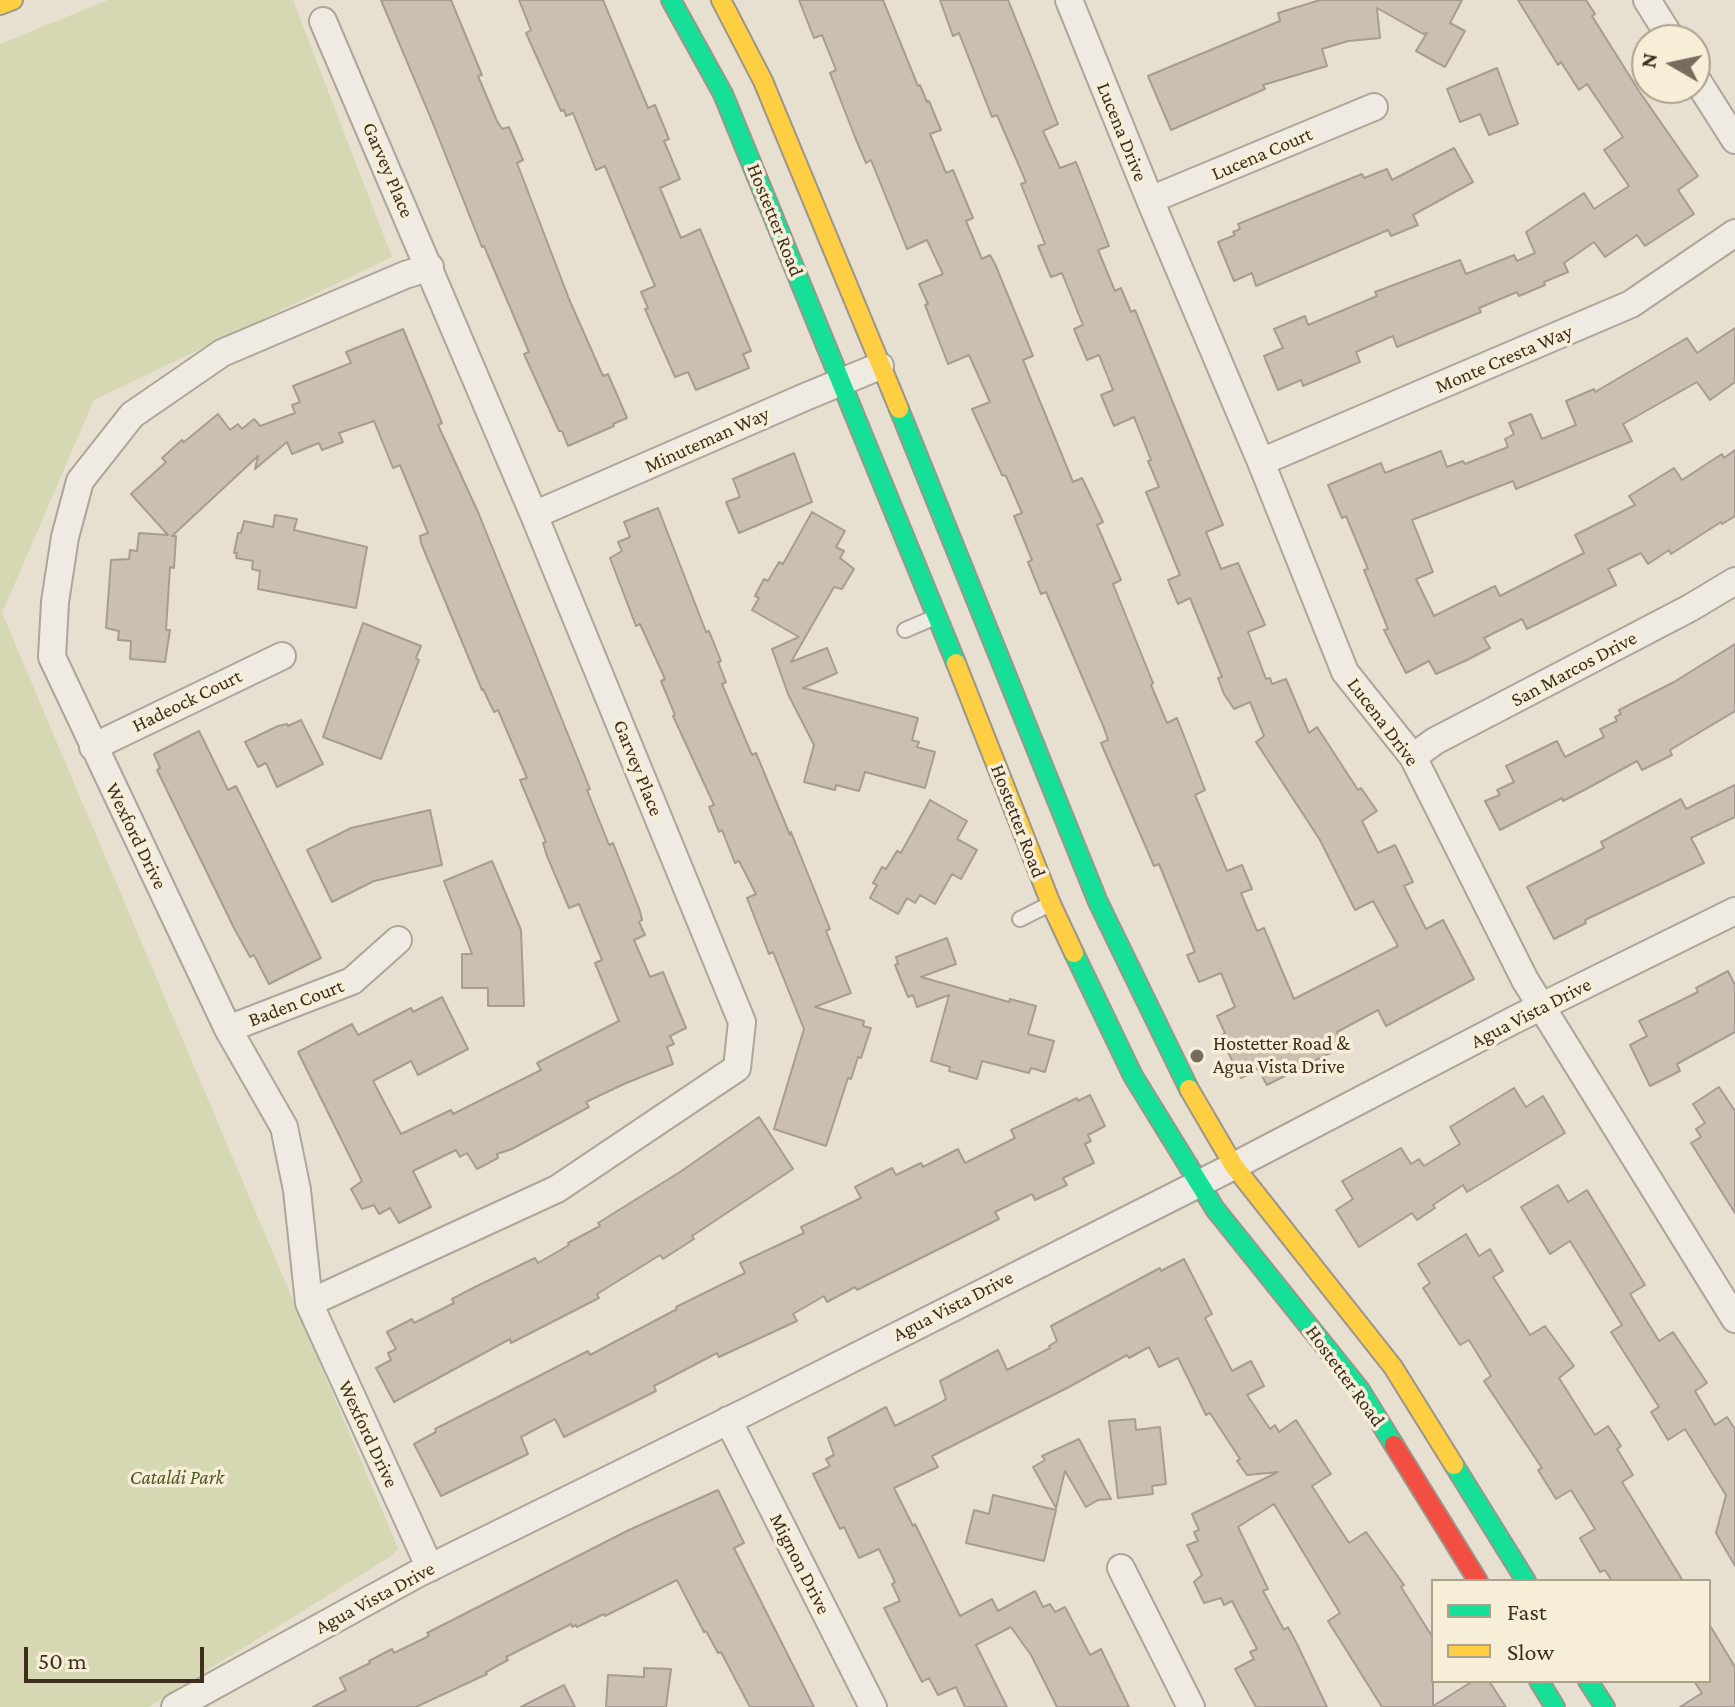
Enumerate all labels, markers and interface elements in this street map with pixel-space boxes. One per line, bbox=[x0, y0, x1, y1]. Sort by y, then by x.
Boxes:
north arrow bbox=[1631, 24, 1711, 104]
text: N bbox=[1635, 51, 1662, 70]
street label: Lucena Drive bbox=[1091, 79, 1153, 185]
street label: Garvey Place bbox=[357, 119, 419, 221]
street label: Lucena Court bbox=[1208, 122, 1316, 186]
street label: Hostetter Road bbox=[741, 160, 809, 280]
street label: Monte Cresta Way bbox=[1432, 319, 1576, 399]
street label: Minuteman Way bbox=[641, 402, 773, 478]
street label: San Marcos Drive bbox=[1507, 626, 1641, 712]
street label: Hadeock Court bbox=[128, 664, 246, 738]
street label: Lucena Drive bbox=[1342, 673, 1424, 771]
street label: Garvey Place bbox=[608, 717, 668, 819]
street label: Hostetter Road bbox=[985, 761, 1051, 881]
street label: Wexford Drive bbox=[100, 779, 172, 893]
street label: Agua Vista Drive bbox=[1467, 972, 1595, 1054]
street label: Baden Court bbox=[245, 974, 347, 1032]
place label: Hostetter Road & Agua Vista Drive bbox=[1213, 1032, 1350, 1079]
marker: Hostetter Road & Agua Vista Drive bbox=[1188, 1047, 1206, 1065]
street label: Agua Vista Drive bbox=[889, 1265, 1017, 1347]
street label: Hostetter Road bbox=[1300, 1321, 1390, 1431]
street label: Wexford Drive bbox=[333, 1377, 403, 1491]
park label: Cataldi Park bbox=[130, 1466, 224, 1490]
street label: Mignon Drive bbox=[764, 1509, 836, 1619]
street label: Agua Vista Drive bbox=[311, 1556, 439, 1640]
legend bbox=[1431, 1579, 1711, 1683]
text: Fast bbox=[1507, 1598, 1547, 1625]
scale bar bbox=[28, 1631, 208, 1681]
text: Slow bbox=[1507, 1638, 1554, 1665]
text: 50 m bbox=[38, 1647, 87, 1674]

